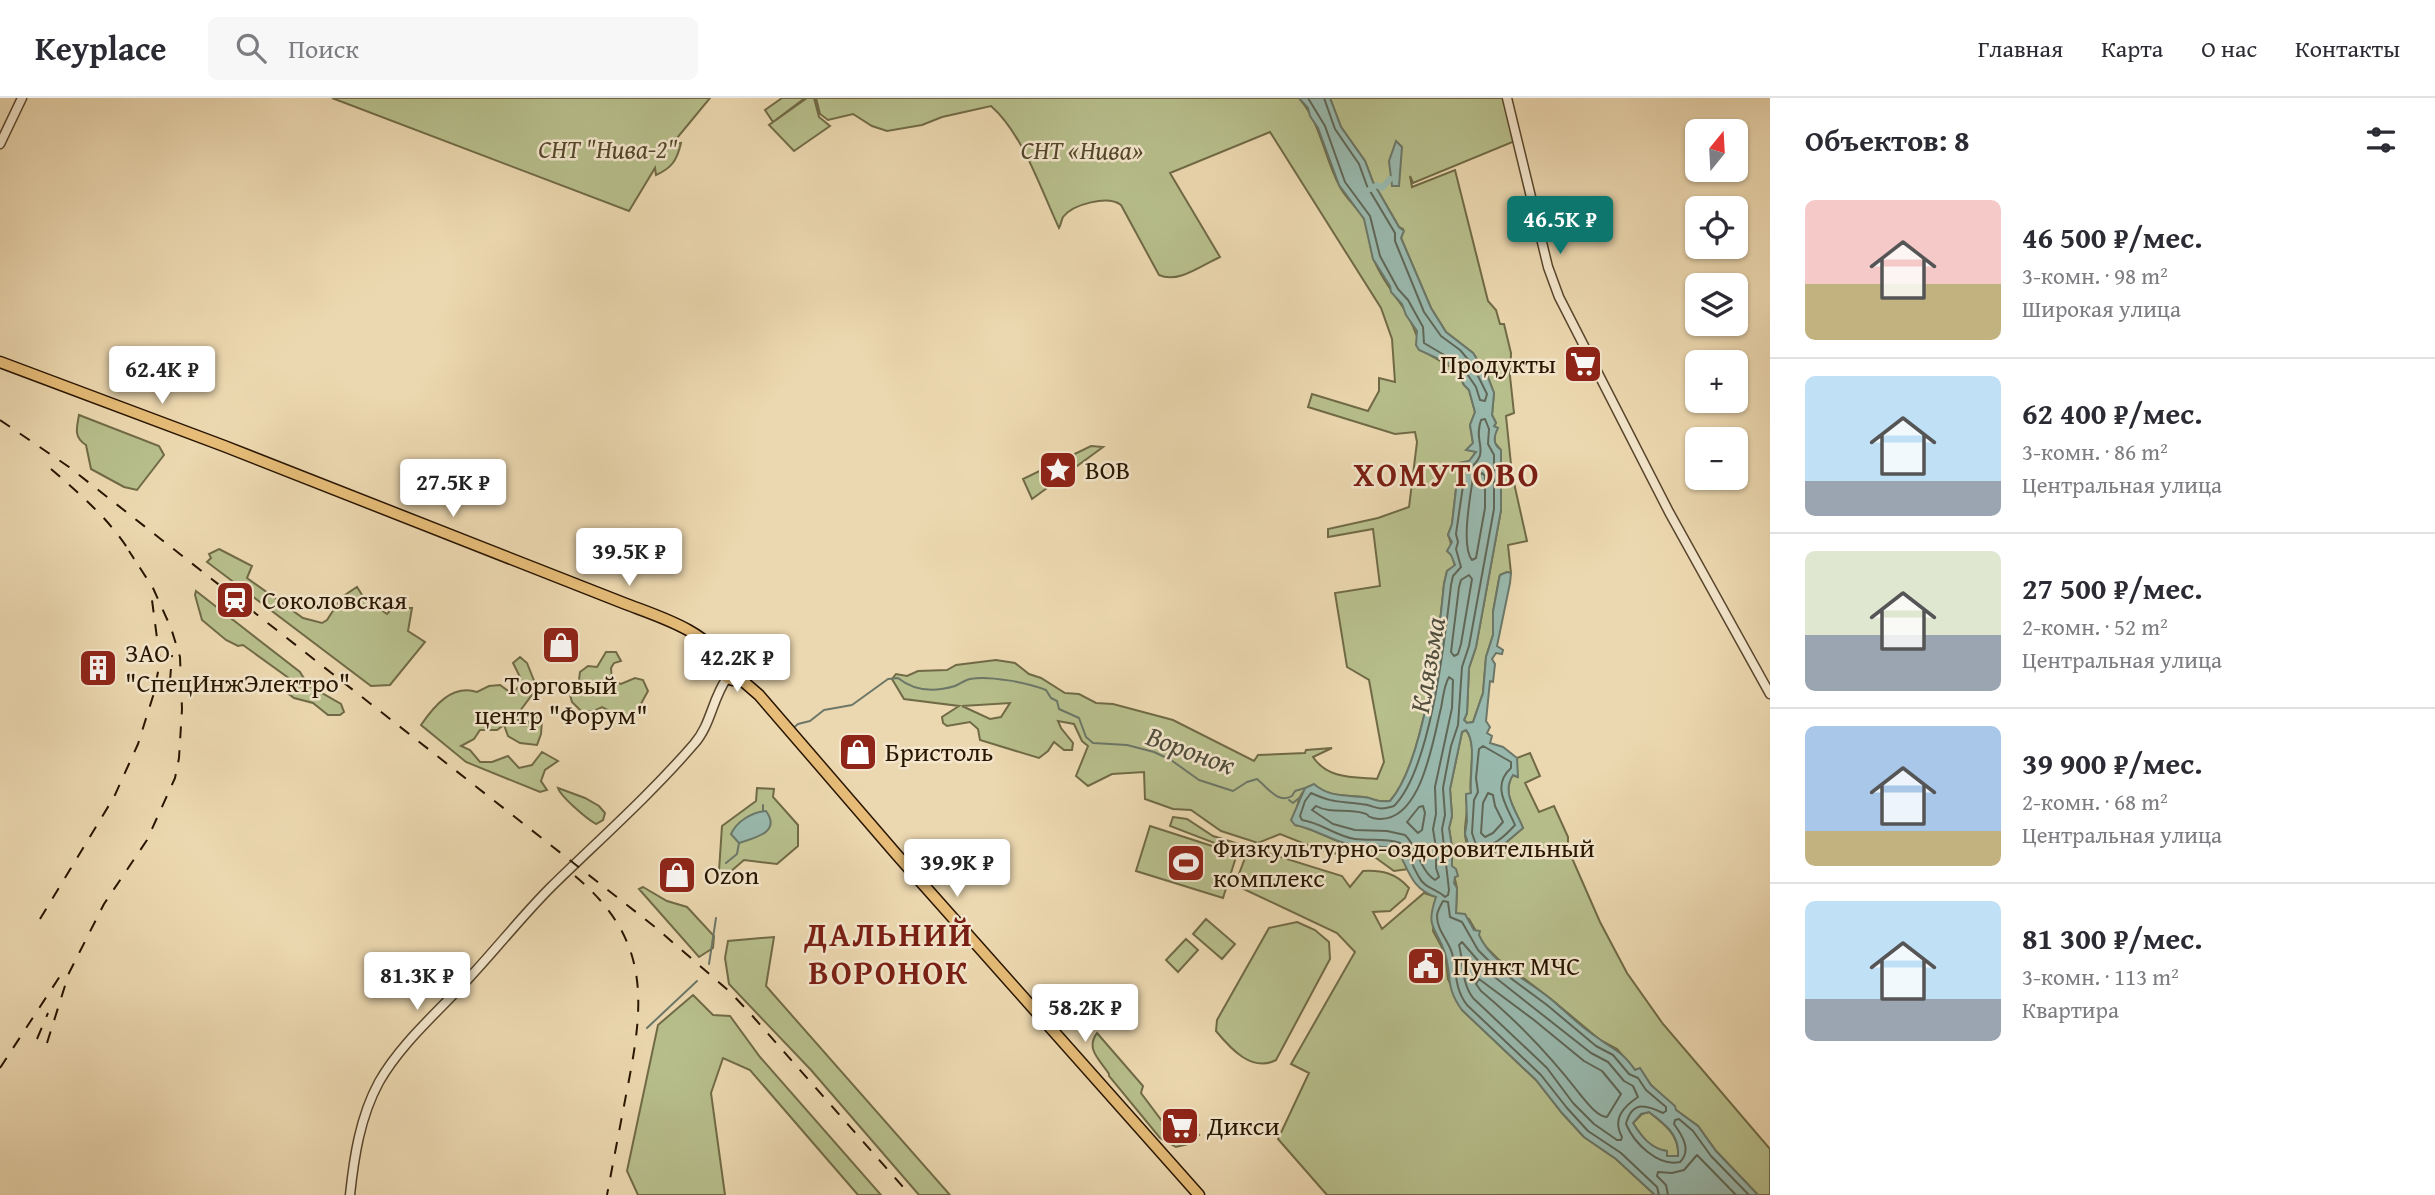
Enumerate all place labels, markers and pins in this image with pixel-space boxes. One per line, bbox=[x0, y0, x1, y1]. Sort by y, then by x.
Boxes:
pin: 46.5K ₽ bbox=[1495, 197, 1625, 256]
supermarket icon: Продукты bbox=[1562, 343, 1604, 385]
place label: Продукты bbox=[1440, 344, 1556, 383]
pin: 62.4K ₽ bbox=[97, 346, 227, 406]
place icon: ВОВ bbox=[1037, 449, 1079, 491]
place label: ВОВ bbox=[1085, 450, 1130, 489]
pin: 27.5K ₽ bbox=[388, 460, 518, 519]
pin: 39.5K ₽ bbox=[564, 528, 694, 588]
station icon: Соколовская bbox=[214, 579, 256, 621]
place label: Соколовская bbox=[262, 580, 407, 619]
shop icon: Торговый центр "Форум" bbox=[540, 624, 582, 666]
place label: ЗАО "СпецИнжЭлектро" bbox=[125, 633, 350, 702]
pin: 42.2K ₽ bbox=[672, 634, 802, 694]
building icon: ЗАО "СпецИнжЭлектро" bbox=[77, 647, 119, 689]
place label: Торговый центр "Форум" bbox=[474, 665, 648, 734]
shop icon: Бристоль bbox=[837, 731, 879, 773]
place label: Бристоль bbox=[885, 732, 993, 771]
place label: Физкультурно-оздоровительный комплекс bbox=[1213, 828, 1595, 897]
pin: 39.9K ₽ bbox=[892, 840, 1022, 899]
sports icon: Физкультурно-оздоровительный комплекс bbox=[1165, 842, 1207, 884]
shop icon: Ozon bbox=[656, 854, 698, 896]
place label: Ozon bbox=[704, 855, 759, 894]
public building icon: Пункт МЧС bbox=[1405, 945, 1447, 987]
place label: Пункт МЧС bbox=[1453, 946, 1580, 985]
pin: 81.3K ₽ bbox=[352, 953, 482, 1012]
pin: 58.2K ₽ bbox=[1020, 984, 1150, 1044]
supermarket icon: Дикси bbox=[1159, 1105, 1201, 1147]
place label: Дикси bbox=[1206, 1106, 1280, 1145]

